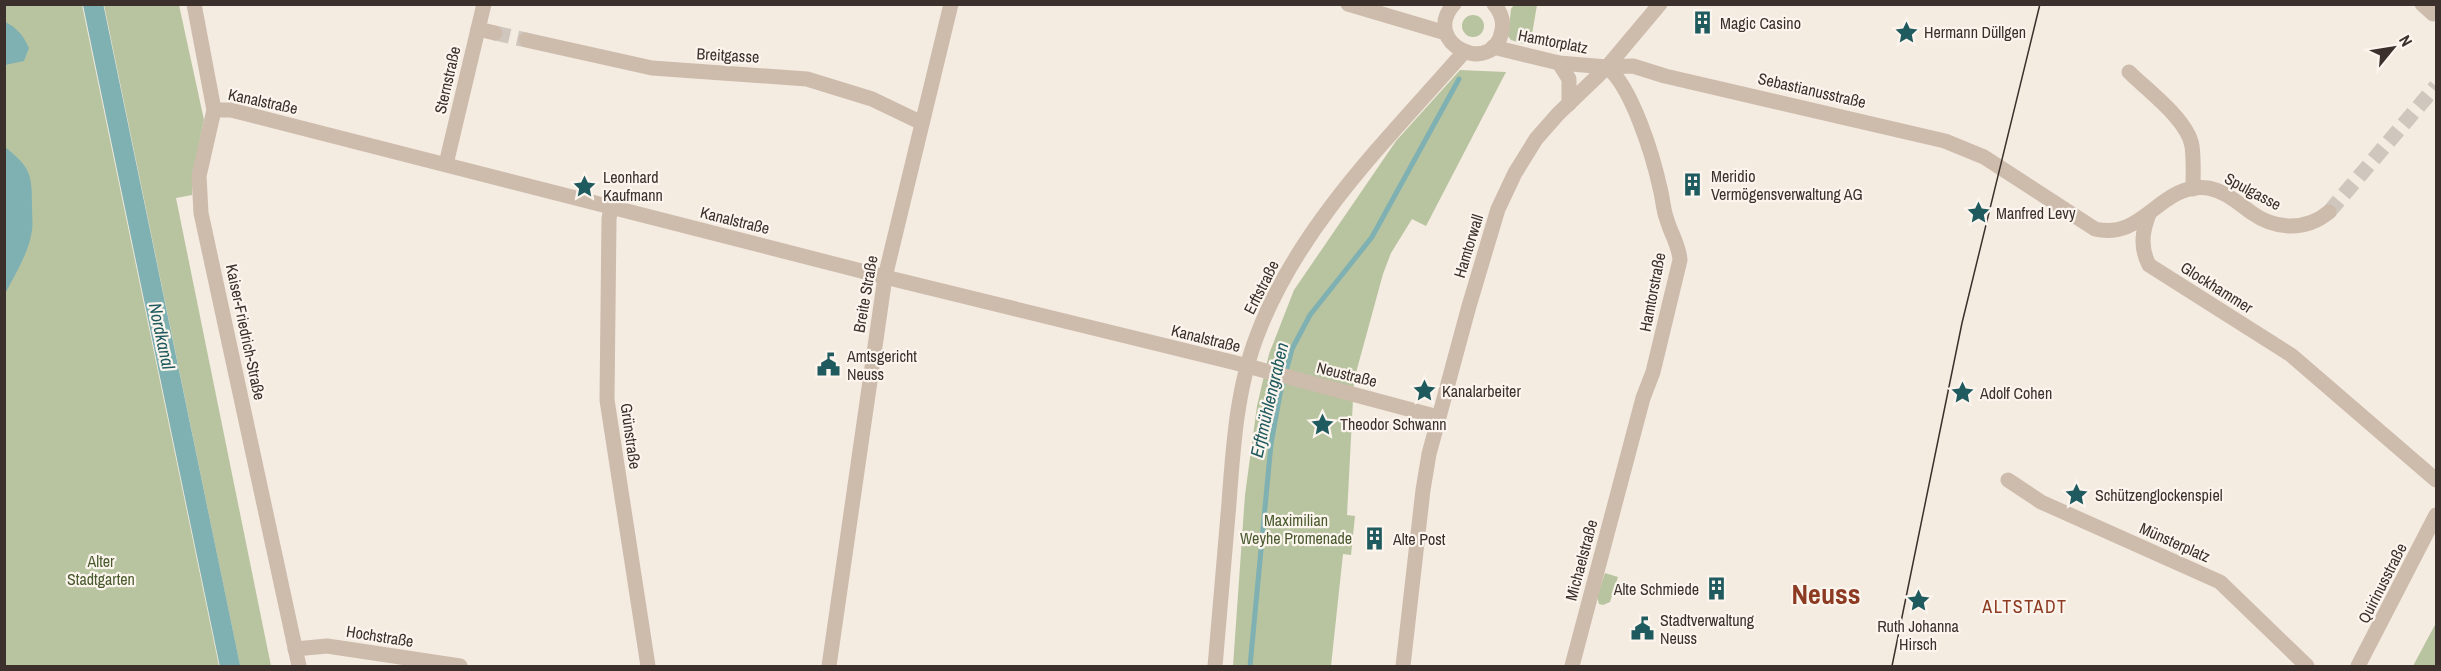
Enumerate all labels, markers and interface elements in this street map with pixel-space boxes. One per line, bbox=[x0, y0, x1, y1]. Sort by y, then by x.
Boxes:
building icon: Magic Casino bbox=[1689, 10, 1715, 36]
place label: Magic Casino bbox=[1720, 12, 1801, 34]
north arrow bbox=[2363, 18, 2423, 78]
place icon: Hermann Düllgen bbox=[1893, 19, 1919, 45]
place label: Hermann Düllgen bbox=[1924, 21, 2026, 43]
street label: Hamtorplatz bbox=[1516, 23, 1590, 59]
text: N bbox=[2394, 31, 2418, 50]
street label: Breitgasse bbox=[696, 42, 760, 68]
street label: Sternstraße bbox=[429, 44, 465, 116]
street label: Sebastianusstraße bbox=[1756, 67, 1868, 113]
street label: Kanalstraße bbox=[226, 83, 300, 119]
place label: Meridio Vermögensverwaltung AG bbox=[1711, 165, 1863, 205]
place label: Leonhard Kaufmann bbox=[603, 166, 663, 206]
street label: Spulgasse bbox=[2221, 167, 2285, 215]
building icon: Meridio Vermögensverwaltung AG bbox=[1680, 172, 1706, 198]
place icon: Leonhard Kaufmann bbox=[572, 173, 598, 199]
place icon: Manfred Levy bbox=[1965, 200, 1991, 226]
street label: Kanalstraße bbox=[698, 201, 772, 239]
place label: Manfred Levy bbox=[1996, 202, 2076, 224]
street label: Hamtorwall bbox=[1448, 211, 1488, 281]
street label: Hamtorstraße bbox=[1634, 251, 1670, 333]
street label: Breite Straße bbox=[847, 254, 883, 334]
street label: Erftstraße bbox=[1238, 256, 1284, 318]
street label: Glockhammer bbox=[2177, 256, 2258, 318]
street label: Kaiser-Friedrich-Straße bbox=[221, 262, 271, 402]
water label: Nordkanal bbox=[143, 301, 181, 372]
street label: Kanalstraße bbox=[1169, 319, 1243, 357]
water label: Erftmühlengraben bbox=[1244, 340, 1294, 460]
place label: Amtsgericht Neuss bbox=[846, 345, 917, 385]
public building icon: Amtsgericht Neuss bbox=[816, 352, 842, 378]
street label: Neustraße bbox=[1315, 356, 1379, 392]
place icon: Kanalarbeiter bbox=[1411, 378, 1437, 404]
place label: Kanalarbeiter bbox=[1442, 380, 1521, 402]
place icon: Adolf Cohen bbox=[1949, 380, 1975, 406]
place label: Adolf Cohen bbox=[1979, 382, 2052, 404]
street label: Grünstraße bbox=[615, 402, 647, 470]
place icon: Theodor Schwann bbox=[1309, 411, 1335, 437]
place label: Theodor Schwann bbox=[1340, 413, 1446, 435]
place icon: Schützenglockenspiel bbox=[2064, 482, 2090, 508]
place label: Schützenglockenspiel bbox=[2095, 484, 2223, 506]
park label: Maximilian Weyhe Promenade bbox=[1240, 509, 1352, 549]
street label: Michaelstraße bbox=[1560, 517, 1602, 603]
street label: Münsterplatz bbox=[2136, 517, 2214, 568]
building icon: Alte Post bbox=[1362, 526, 1388, 552]
place label: Alte Post bbox=[1392, 528, 1446, 550]
street label: Quirinusstraße bbox=[2352, 539, 2412, 627]
park label: Alter Stadtgarten bbox=[67, 550, 135, 590]
district label: Neuss bbox=[1792, 575, 1860, 613]
building icon: Alte Schmiede bbox=[1704, 576, 1730, 602]
place label: Alte Schmiede bbox=[1613, 578, 1699, 600]
place icon: Ruth Johanna Hirsch bbox=[1905, 588, 1931, 614]
district label: ALTSTADT bbox=[1981, 594, 2068, 619]
place label: Stadtverwaltung Neuss bbox=[1660, 609, 1755, 649]
place label: Ruth Johanna Hirsch bbox=[1877, 615, 1960, 655]
public building icon: Stadtverwaltung Neuss bbox=[1629, 616, 1655, 642]
street label: Hochstraße bbox=[345, 620, 415, 652]

